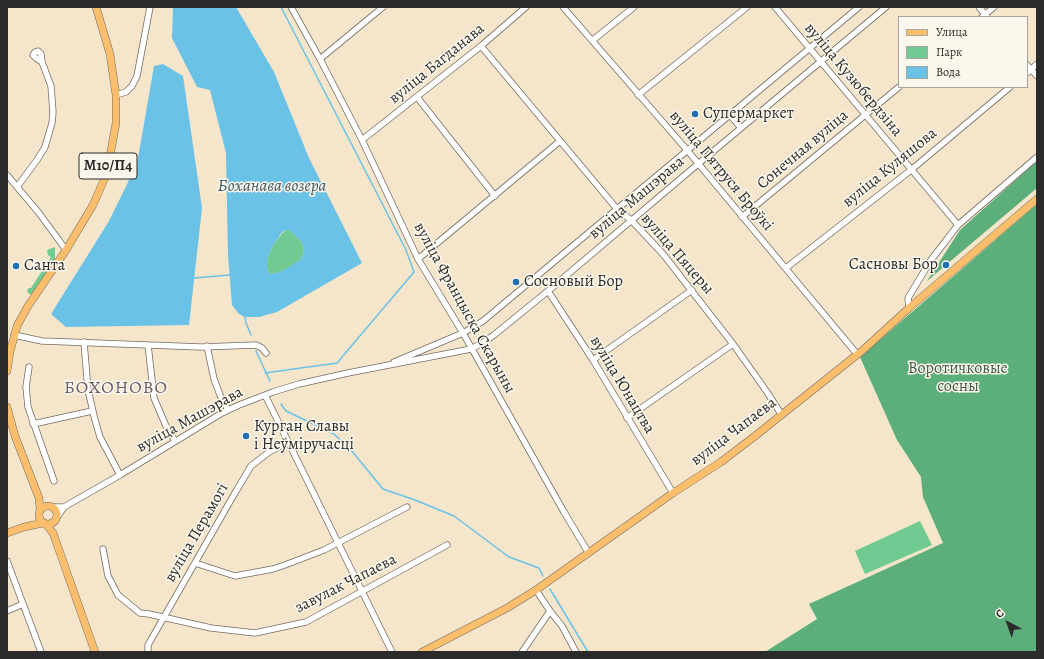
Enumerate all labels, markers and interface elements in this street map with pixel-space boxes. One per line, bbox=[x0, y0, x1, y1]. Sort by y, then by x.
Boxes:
legend bbox=[898, 16, 1028, 88]
street label: вуліца Кузюбердзіна bbox=[800, 19, 906, 141]
street label: вуліца Багданава bbox=[385, 20, 489, 108]
text: Улица bbox=[936, 24, 967, 40]
text: Парк bbox=[936, 44, 962, 60]
text: Вода bbox=[936, 64, 961, 80]
place label: Супермаркет bbox=[703, 104, 794, 124]
street label: Сонечная вуліца bbox=[753, 106, 853, 194]
street label: вуліца Пятруся Броўкі bbox=[665, 107, 777, 235]
marker: Супермаркет bbox=[690, 109, 700, 119]
street label: вуліца Куляшова bbox=[839, 124, 941, 212]
street label: вуліца Машэрава bbox=[585, 152, 689, 244]
road number: М10/П4 bbox=[79, 153, 137, 179]
water label: Боханава возера bbox=[218, 177, 326, 197]
street label: вуліца Пяцеры bbox=[637, 210, 717, 298]
street label: вуліца Францыска Скарыны bbox=[409, 219, 519, 397]
place label: Сасновы Бор bbox=[849, 255, 938, 275]
place label: Санта bbox=[24, 256, 65, 276]
marker: Сасновы Бор bbox=[941, 260, 951, 270]
marker: Санта bbox=[11, 261, 21, 271]
place label: Сосновый Бор bbox=[524, 272, 623, 292]
marker: Сосновый Бор bbox=[511, 277, 521, 287]
street label: вуліца Юнацтва bbox=[585, 333, 659, 437]
park label: Воротичковые сосны bbox=[908, 359, 1008, 397]
district label: БОХОНОВО bbox=[64, 378, 168, 400]
street label: вуліца Машэрава bbox=[133, 383, 247, 457]
street label: вуліца Чапаева bbox=[687, 394, 781, 470]
place label: Курган Славы і Неўміручасці bbox=[254, 417, 354, 455]
marker: Курган Славы і Неўміручасці bbox=[241, 431, 251, 441]
street label: вуліца Перамогі bbox=[161, 480, 233, 586]
street label: завулак Чапаева bbox=[292, 550, 400, 618]
north arrow bbox=[988, 603, 1028, 643]
text: С bbox=[992, 606, 1007, 621]

